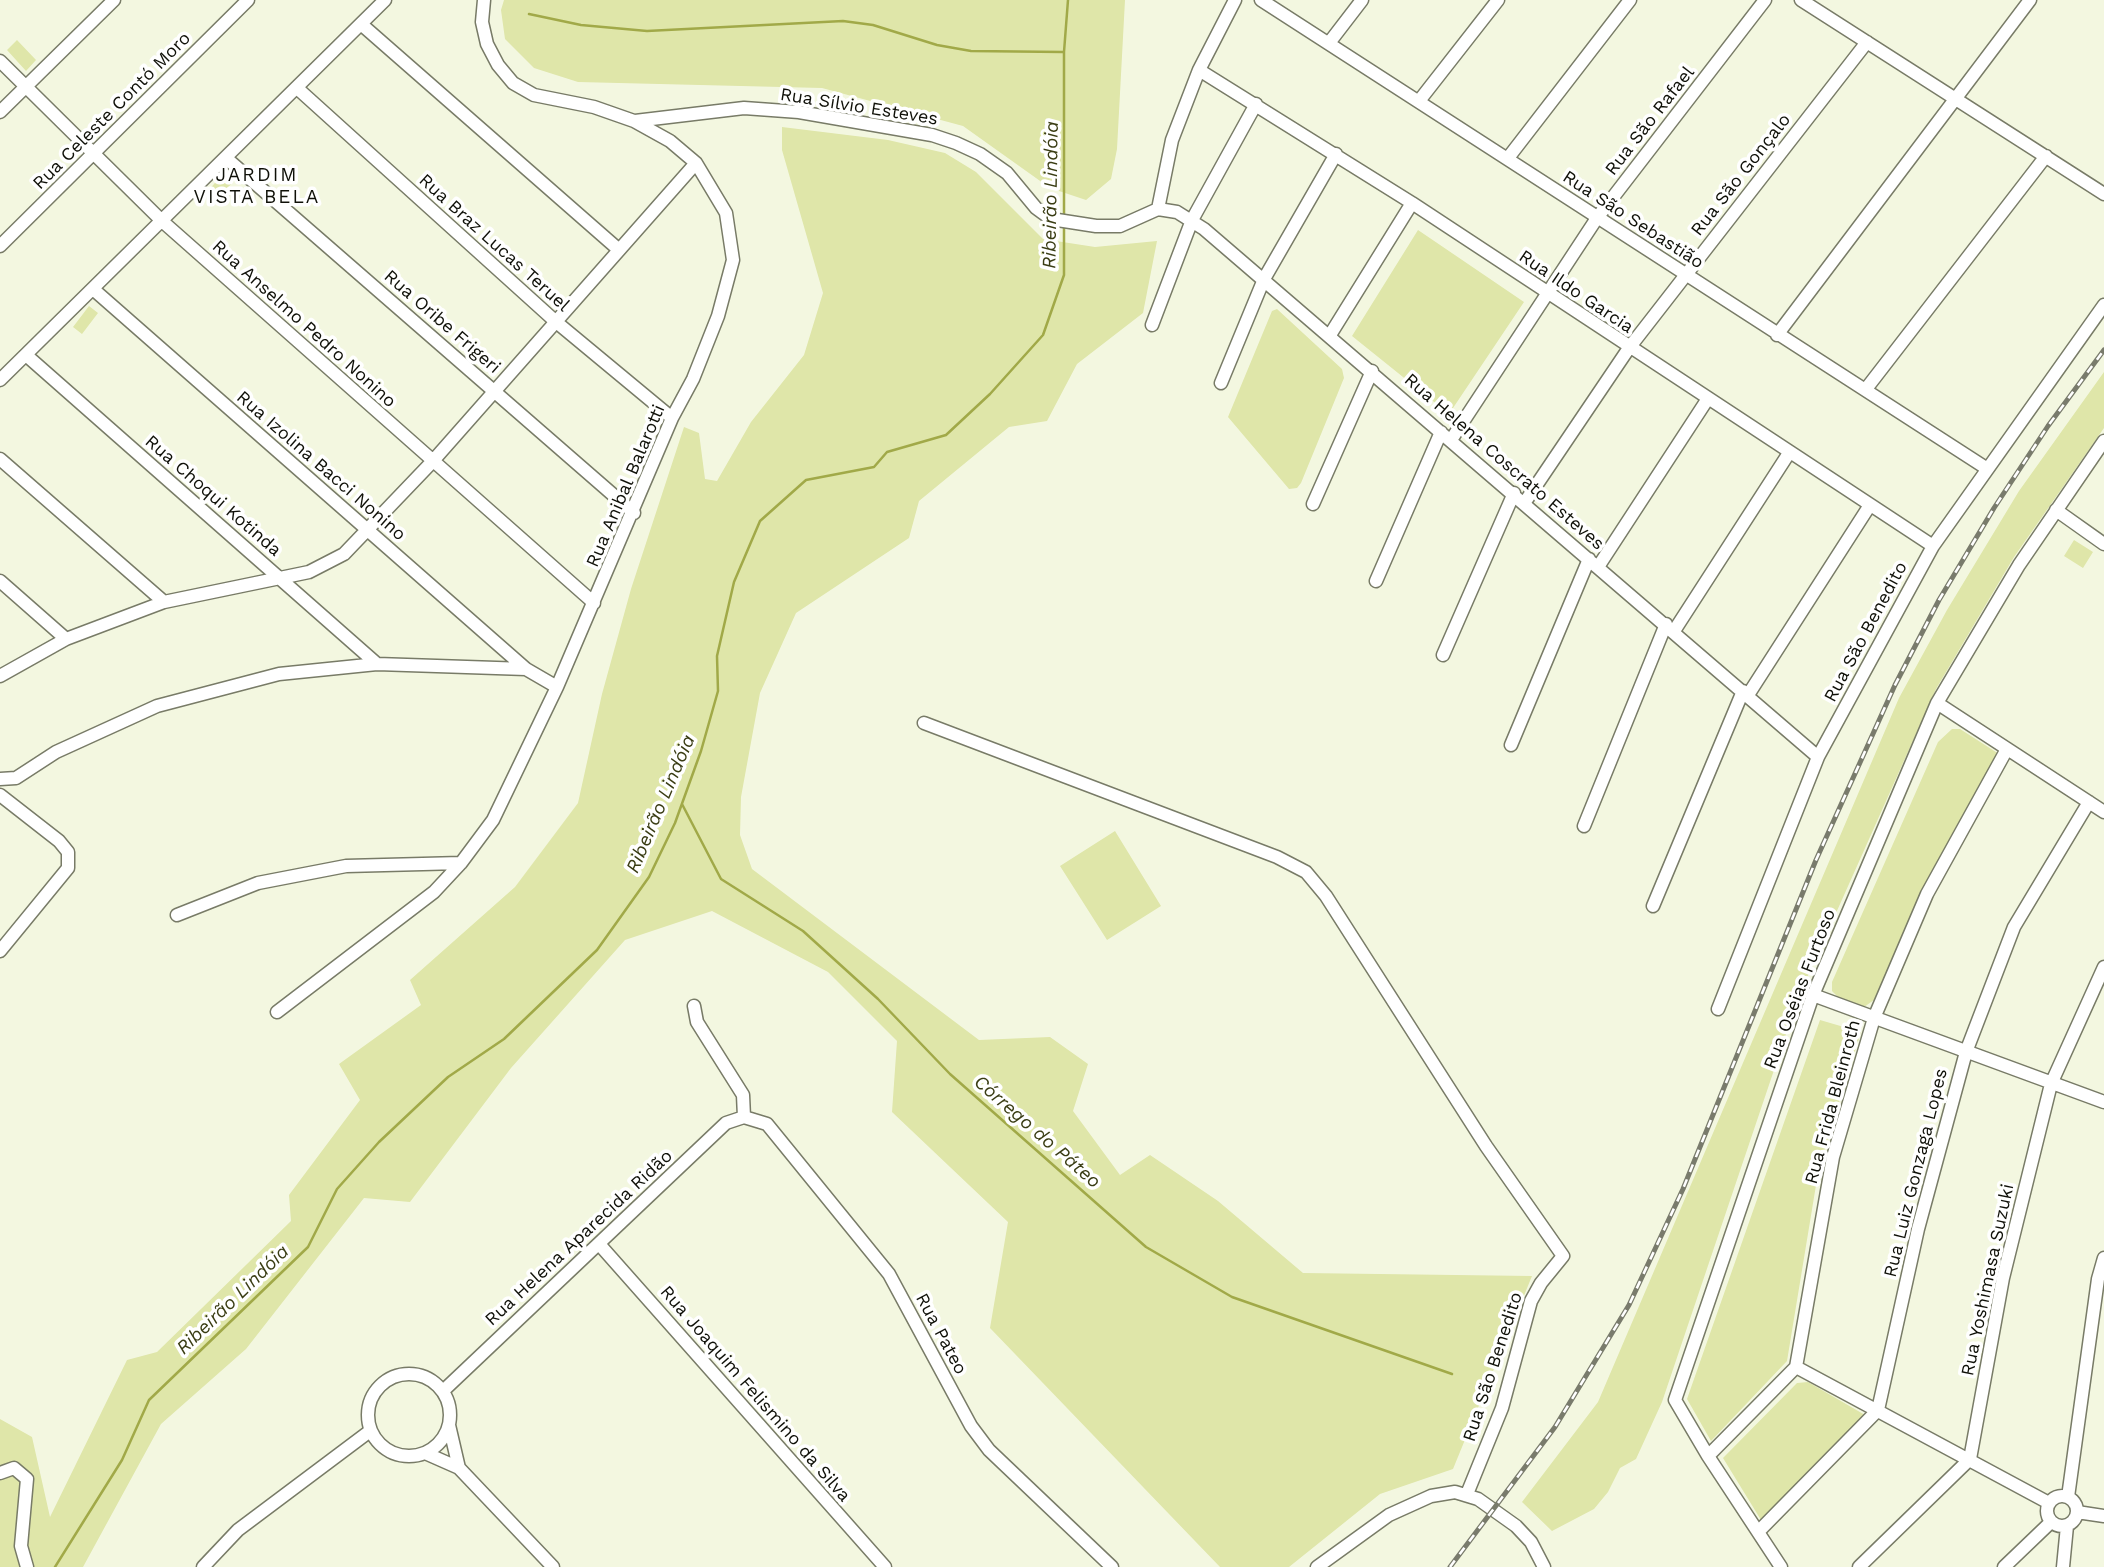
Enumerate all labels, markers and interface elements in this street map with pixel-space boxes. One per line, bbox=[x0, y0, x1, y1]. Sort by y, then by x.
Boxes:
street label: Rua Celeste Contó Moro bbox=[29, 28, 195, 194]
street label: Rua São Rafael bbox=[1601, 62, 1699, 180]
street label: Rua Sílvio Esteves bbox=[779, 84, 939, 130]
street label: Rua São Gonçalo bbox=[1687, 110, 1795, 240]
water label: Ribeirão Lindóia bbox=[1038, 121, 1064, 269]
district label: JARDIM VISTA BELA bbox=[195, 164, 319, 208]
street label: Rua São Sebastião bbox=[1558, 166, 1708, 274]
street label: Rua Braz Lucas Teruel bbox=[414, 170, 574, 316]
street label: Rua Anselmo Pedro Nonino bbox=[208, 236, 400, 412]
street label: Rua Ildo Garcia bbox=[1515, 246, 1637, 338]
street label: Rua Oribe Frigeri bbox=[379, 266, 505, 378]
street label: Rua Helena Coscrato Esteves bbox=[1400, 369, 1608, 555]
street label: Rua Izolina Bacci Nonino bbox=[232, 387, 410, 545]
street label: Rua Anibal Balarotti bbox=[582, 402, 670, 570]
street label: Rua Choqui Kotinda bbox=[140, 431, 286, 561]
street label: Rua São Benedito bbox=[1820, 558, 1912, 706]
water label: Ribeirão Lindóia bbox=[622, 732, 700, 876]
street label: Rua Oséias Furtoso bbox=[1759, 906, 1841, 1072]
street label: Rua Frida Bleinroth bbox=[1801, 1018, 1865, 1186]
street label: Rua Luiz Gonzaga Lopes bbox=[1880, 1066, 1952, 1280]
water label: Córrego do Páteo bbox=[969, 1071, 1105, 1193]
street label: Rua Helena Aparecida Ridão bbox=[481, 1145, 677, 1331]
street label: Rua Yoshimasa Suzuki bbox=[1957, 1182, 2019, 1378]
water label: Ribeirão Lindóia bbox=[172, 1240, 294, 1360]
street label: Rua Joaquim Felismino da Silva bbox=[655, 1282, 855, 1506]
street label: Rua Pateo bbox=[911, 1290, 971, 1378]
street label: Rua São Benedito bbox=[1459, 1290, 1527, 1444]

